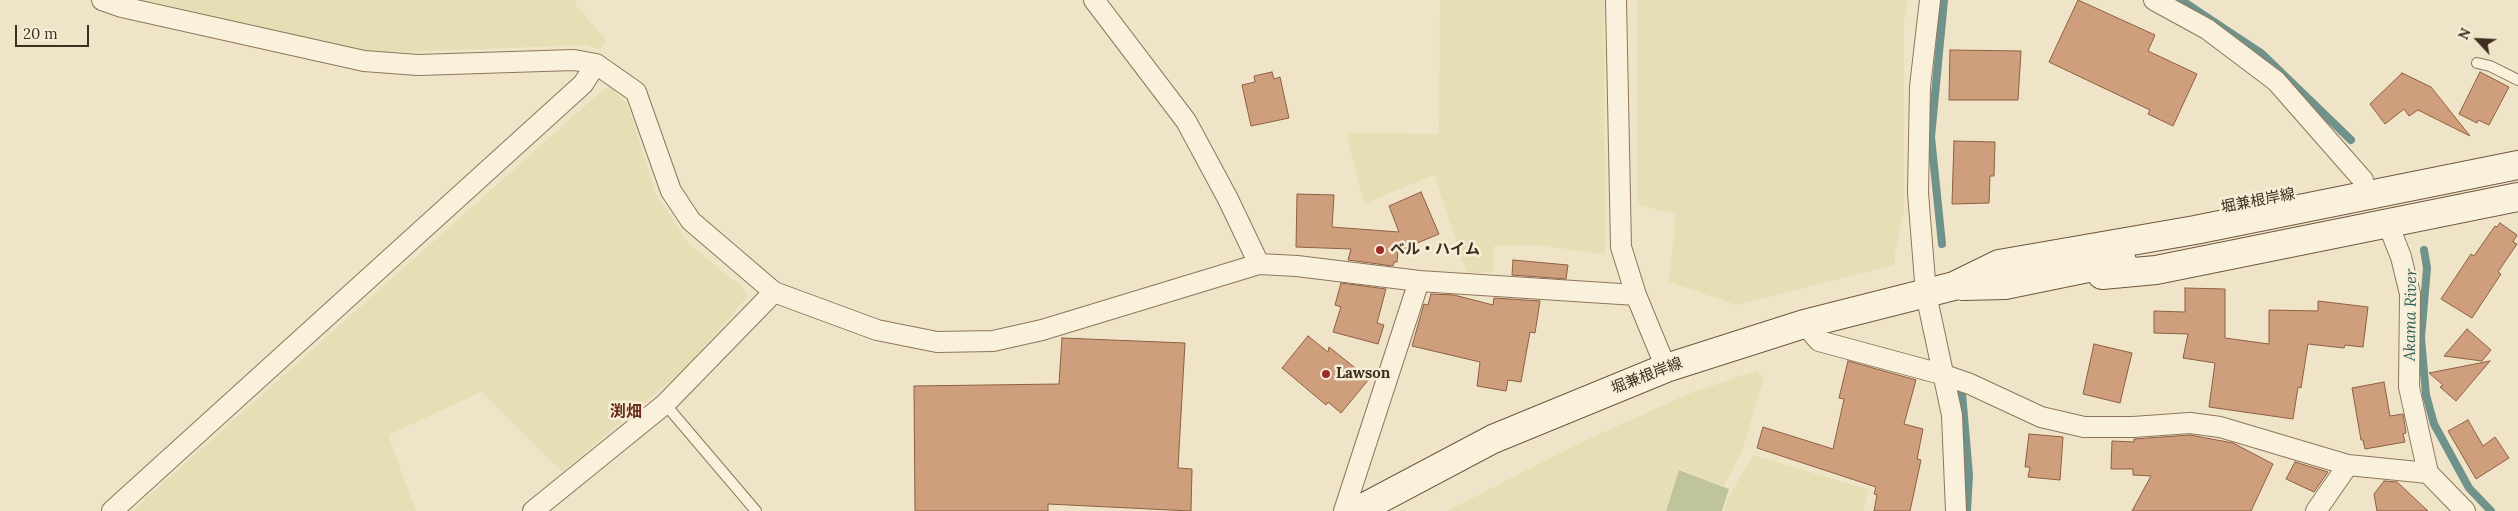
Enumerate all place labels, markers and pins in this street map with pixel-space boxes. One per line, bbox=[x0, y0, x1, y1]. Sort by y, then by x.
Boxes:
place label: ベル・ハイム bbox=[1390, 241, 1480, 259]
marker: ベル・ハイム bbox=[1374, 244, 1386, 256]
place label: Lawson bbox=[1336, 365, 1390, 383]
marker: Lawson bbox=[1320, 368, 1332, 380]

